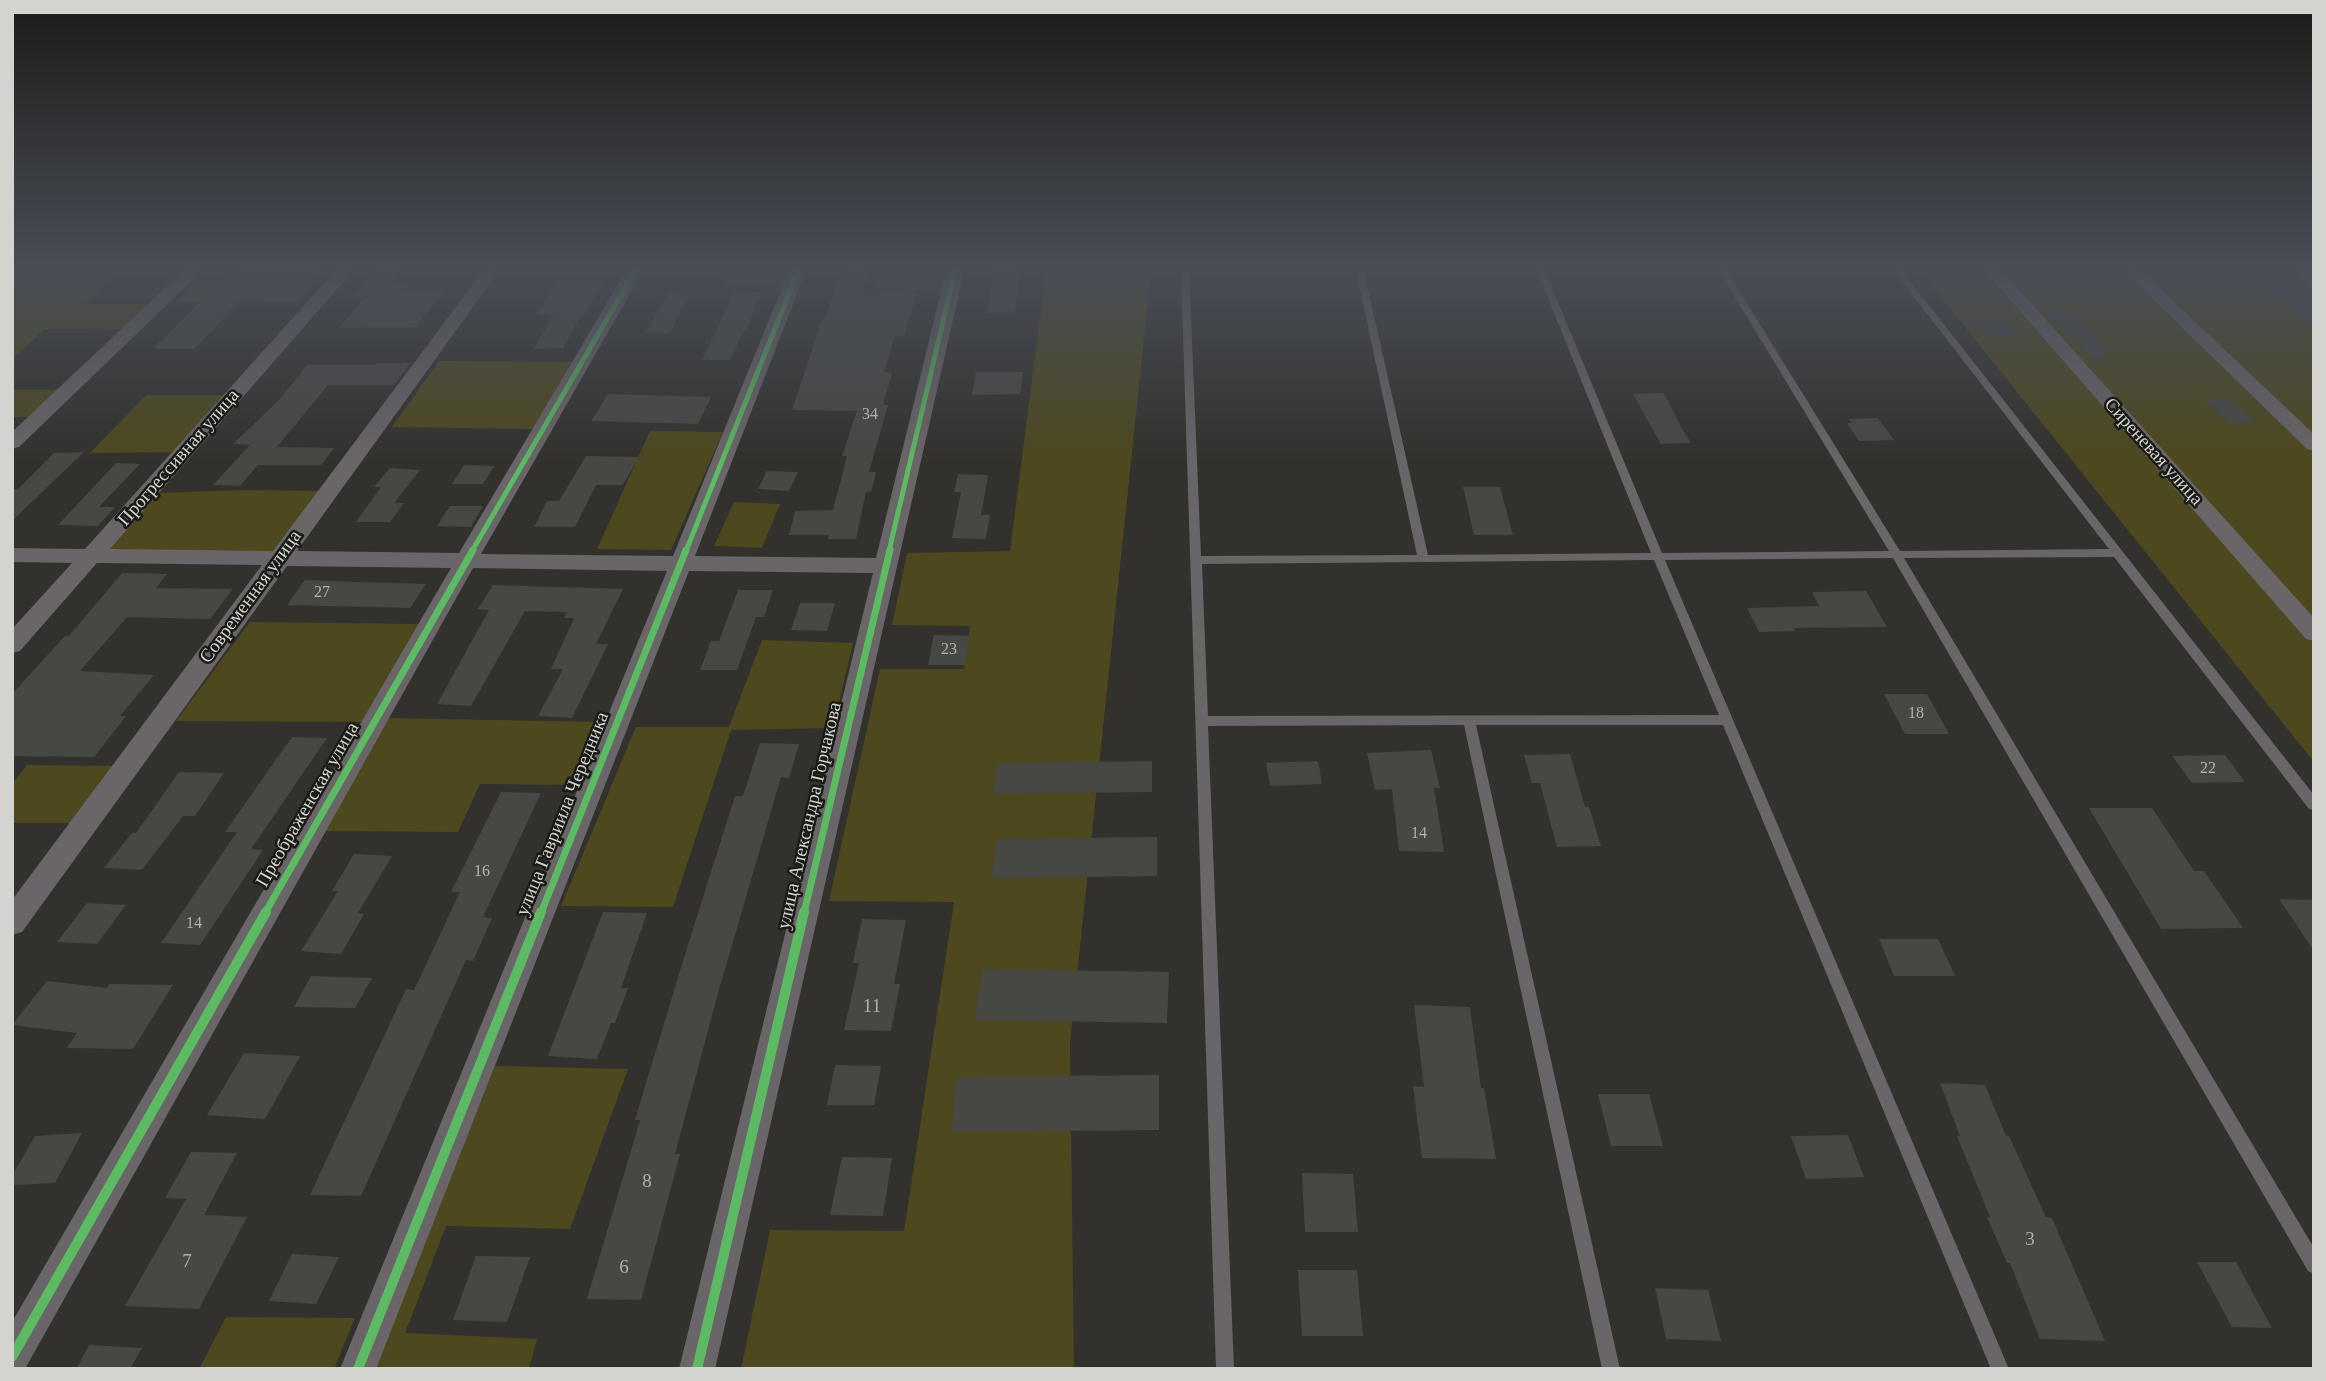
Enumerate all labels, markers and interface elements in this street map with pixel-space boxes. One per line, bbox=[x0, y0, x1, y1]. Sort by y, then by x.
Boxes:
street label: Прогрессивная улица bbox=[113, 385, 245, 531]
street label: Сиреневая улица bbox=[2099, 393, 2207, 511]
house number: 34 bbox=[862, 405, 878, 425]
street label: Современная улица bbox=[195, 526, 307, 668]
house number: 27 bbox=[314, 583, 330, 603]
house number: 23 bbox=[941, 640, 957, 660]
street label: улица Александра Горчакова bbox=[773, 700, 847, 932]
house number: 18 bbox=[1908, 704, 1924, 724]
street label: улица Гавриила Чередника bbox=[512, 709, 614, 919]
street label: Преображенская улица bbox=[252, 719, 364, 891]
house number: 22 bbox=[2200, 759, 2216, 779]
house number: 14 bbox=[1411, 824, 1427, 844]
house number: 16 bbox=[474, 862, 490, 882]
house number: 14 bbox=[186, 914, 202, 934]
house number: 11 bbox=[863, 996, 881, 1018]
house number: 8 bbox=[642, 1171, 652, 1193]
house number: 3 bbox=[2025, 1229, 2035, 1251]
house number: 7 bbox=[182, 1251, 192, 1273]
house number: 6 bbox=[619, 1257, 629, 1279]

